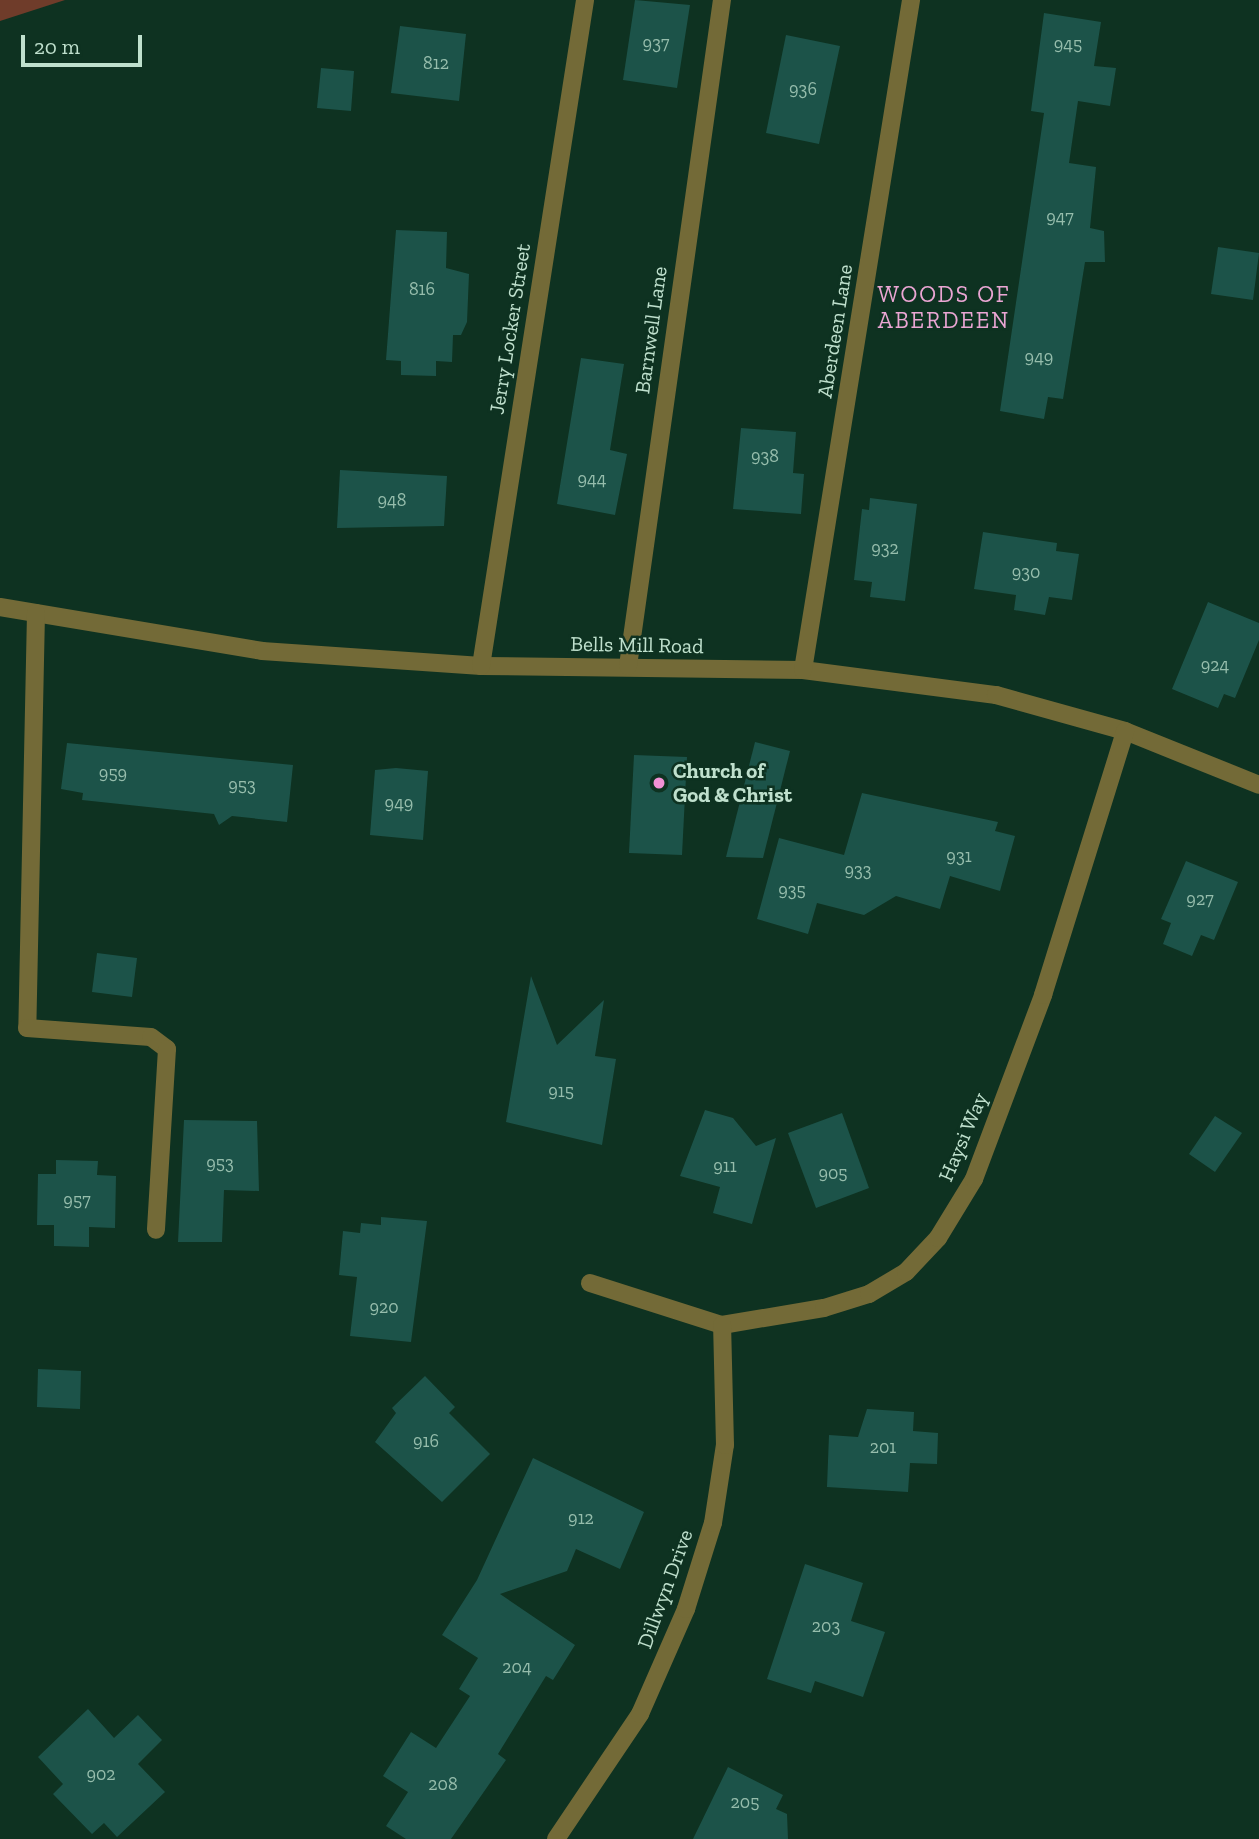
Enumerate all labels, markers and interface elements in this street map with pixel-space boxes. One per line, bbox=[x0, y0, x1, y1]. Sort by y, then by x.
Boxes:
scale bar bbox=[24, 21, 145, 65]
house number: 937 bbox=[643, 32, 669, 54]
house number: 945 bbox=[1054, 33, 1082, 55]
text: 20 m bbox=[34, 34, 80, 59]
house number: 812 bbox=[423, 52, 449, 74]
house number: 936 bbox=[789, 78, 817, 100]
house number: 947 bbox=[1046, 206, 1074, 228]
street label: Jerry Locker Street bbox=[484, 241, 536, 417]
street label: Aberdeen Lane bbox=[812, 262, 858, 400]
street label: Barnwell Lane bbox=[630, 265, 672, 395]
house number: 816 bbox=[409, 278, 435, 300]
district label: WOODS OF ABERDEEN bbox=[878, 280, 1010, 334]
house number: 949 bbox=[1025, 346, 1053, 368]
house number: 938 bbox=[751, 445, 779, 467]
house number: 944 bbox=[578, 468, 606, 490]
house number: 948 bbox=[378, 489, 406, 511]
house number: 932 bbox=[871, 537, 899, 559]
house number: 930 bbox=[1012, 561, 1040, 583]
street label: Bells Mill Road bbox=[570, 631, 704, 659]
house number: 924 bbox=[1201, 654, 1229, 676]
place label: Church of God & Christ bbox=[673, 758, 792, 808]
house number: 959 bbox=[99, 762, 127, 784]
house number: 953 bbox=[228, 774, 256, 796]
marker: Church of God & Christ bbox=[651, 775, 667, 791]
house number: 949 bbox=[385, 792, 413, 814]
house number: 931 bbox=[946, 845, 972, 867]
house number: 933 bbox=[844, 859, 872, 881]
house number: 935 bbox=[778, 879, 806, 901]
house number: 927 bbox=[1186, 888, 1214, 910]
house number: 915 bbox=[548, 1080, 574, 1102]
street label: Haysi Way bbox=[933, 1088, 993, 1186]
house number: 953 bbox=[206, 1152, 234, 1174]
house number: 911 bbox=[713, 1155, 737, 1177]
house number: 905 bbox=[818, 1162, 848, 1184]
house number: 957 bbox=[63, 1189, 91, 1211]
house number: 920 bbox=[369, 1296, 399, 1318]
house number: 916 bbox=[413, 1430, 439, 1452]
house number: 201 bbox=[870, 1436, 896, 1458]
house number: 912 bbox=[568, 1507, 594, 1529]
street label: Dillwyn Drive bbox=[632, 1526, 698, 1652]
house number: 203 bbox=[812, 1615, 840, 1637]
house number: 204 bbox=[502, 1656, 532, 1678]
house number: 902 bbox=[86, 1763, 116, 1785]
house number: 208 bbox=[428, 1773, 458, 1795]
house number: 205 bbox=[731, 1791, 759, 1813]

